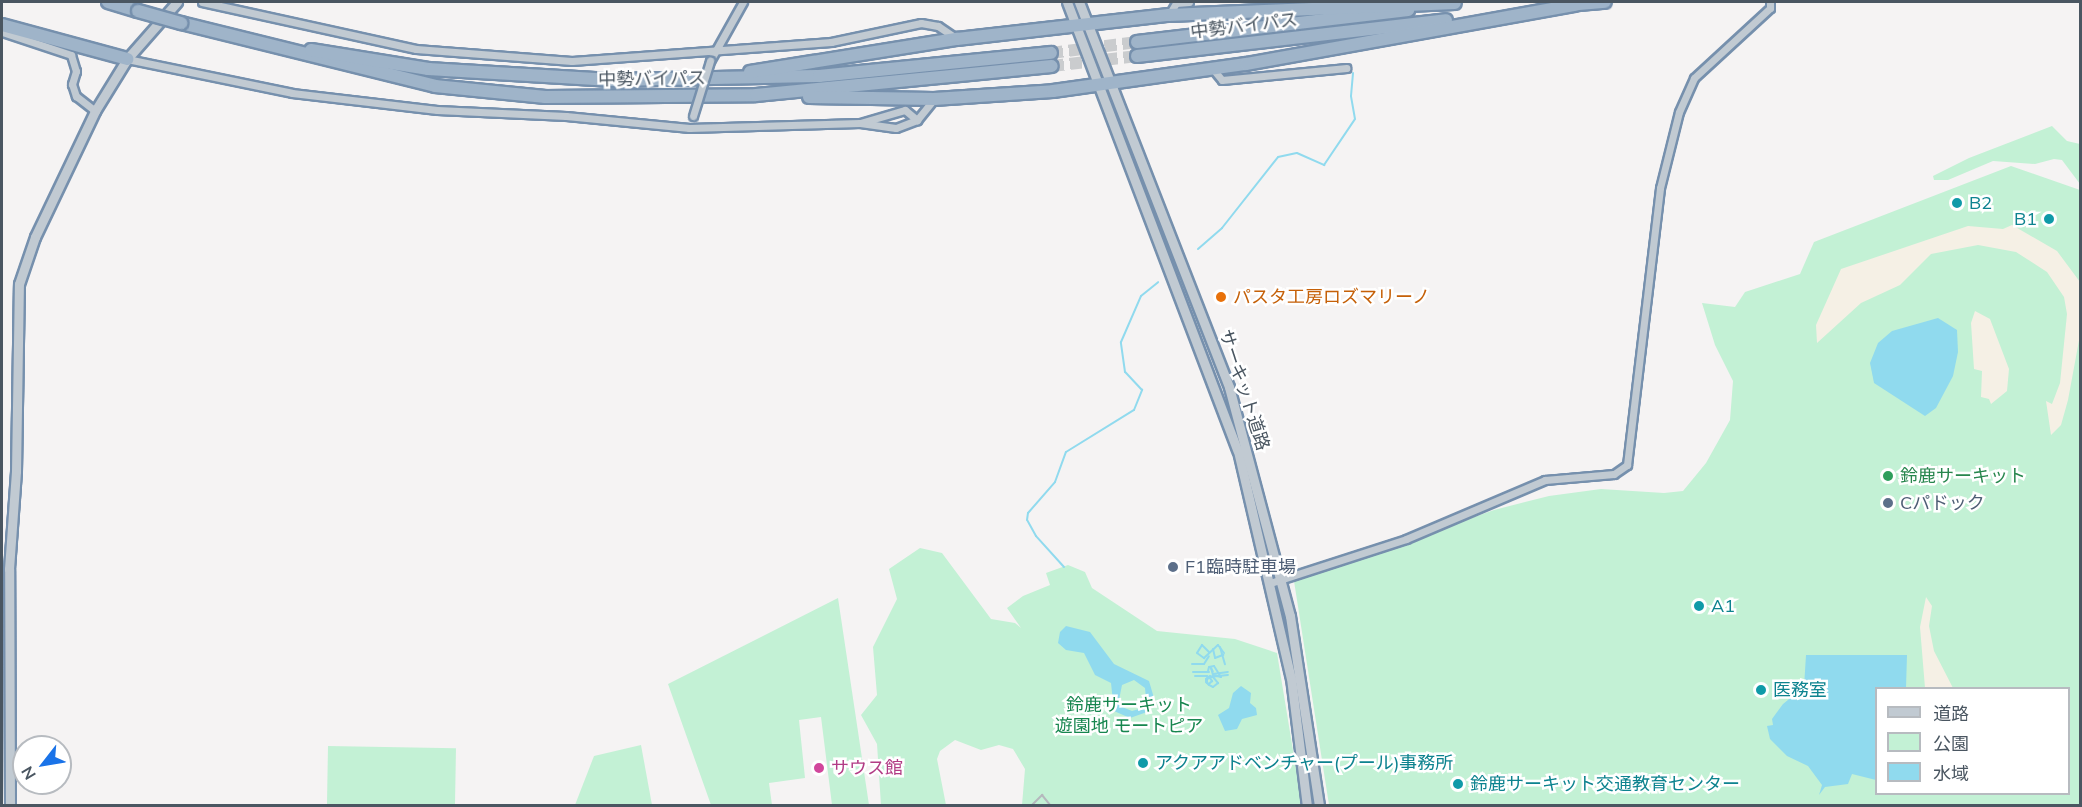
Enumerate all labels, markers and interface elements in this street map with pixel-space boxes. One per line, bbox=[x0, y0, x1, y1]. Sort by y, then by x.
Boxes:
street label: 中勢バイパス bbox=[1189, 9, 1299, 43]
street label: 中勢バイパス bbox=[598, 67, 706, 91]
place label: B2 bbox=[1969, 192, 1992, 214]
marker: B2 bbox=[1950, 196, 1964, 210]
place label: B1 bbox=[2014, 208, 2037, 230]
marker: B1 bbox=[2042, 212, 2056, 226]
place label: パスタ工房ロズマリーノ bbox=[1233, 286, 1431, 308]
marker: パスタ工房ロズマリーノ bbox=[1214, 290, 1228, 304]
street label: サーキット道路 bbox=[1214, 327, 1274, 453]
place label: 鈴鹿サーキット bbox=[1900, 465, 2026, 487]
marker: 鈴鹿サーキット bbox=[1881, 469, 1895, 483]
place label: Cパドック bbox=[1900, 492, 1984, 514]
marker: Cパドック bbox=[1881, 496, 1895, 510]
place label: F1臨時駐車場 bbox=[1185, 556, 1296, 578]
marker: F1臨時駐車場 bbox=[1166, 560, 1180, 574]
place label: A1 bbox=[1711, 595, 1735, 617]
marker: A1 bbox=[1692, 599, 1706, 613]
place label: 医務室 bbox=[1773, 679, 1827, 701]
marker: 医務室 bbox=[1754, 683, 1768, 697]
legend bbox=[1875, 687, 2070, 795]
park label: 鈴鹿サーキット 遊園地 モートピア bbox=[1055, 695, 1203, 738]
text: 道路 bbox=[1933, 702, 1969, 725]
text: 公園 bbox=[1933, 732, 1969, 755]
north arrow bbox=[12, 735, 72, 795]
place label: アクアアドベンチャー(プール)事務所 bbox=[1155, 752, 1454, 774]
marker: アクアアドベンチャー(プール)事務所 bbox=[1136, 756, 1150, 770]
place label: サウス館 bbox=[831, 757, 903, 779]
marker: サウス館 bbox=[812, 761, 826, 775]
text: 水域 bbox=[1933, 762, 1969, 785]
text: N bbox=[17, 763, 40, 784]
place label: 鈴鹿サーキット交通教育センター bbox=[1470, 773, 1740, 795]
marker: 鈴鹿サーキット交通教育センター bbox=[1451, 777, 1465, 791]

